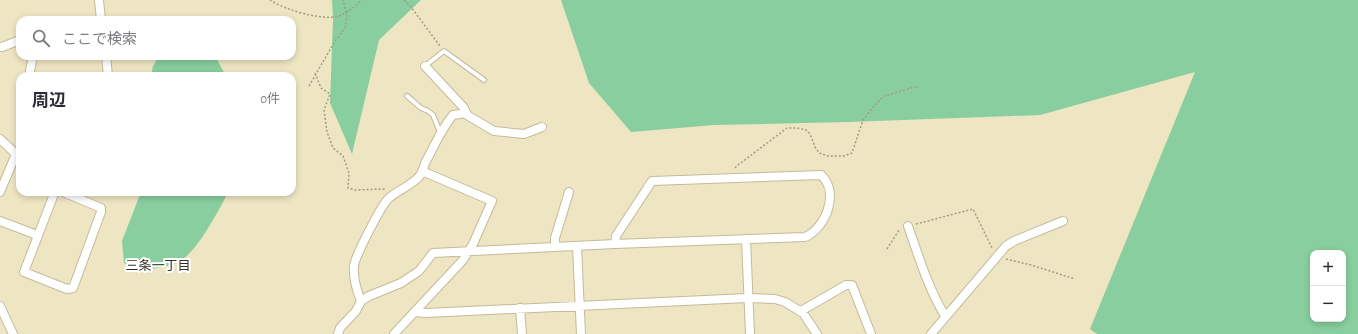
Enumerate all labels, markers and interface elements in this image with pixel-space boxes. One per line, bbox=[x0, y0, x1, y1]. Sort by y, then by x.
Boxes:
search box bbox=[16, 16, 296, 60]
icon: search bbox=[30, 27, 52, 49]
text: ここで検索 bbox=[62, 32, 137, 47]
text: 周辺 bbox=[32, 92, 66, 109]
text: 0件 bbox=[260, 93, 280, 106]
map controls bbox=[1310, 250, 1346, 322]
button: + bbox=[1310, 250, 1346, 286]
district label: 三条一丁目 bbox=[125, 258, 191, 273]
button: − bbox=[1310, 286, 1346, 322]

